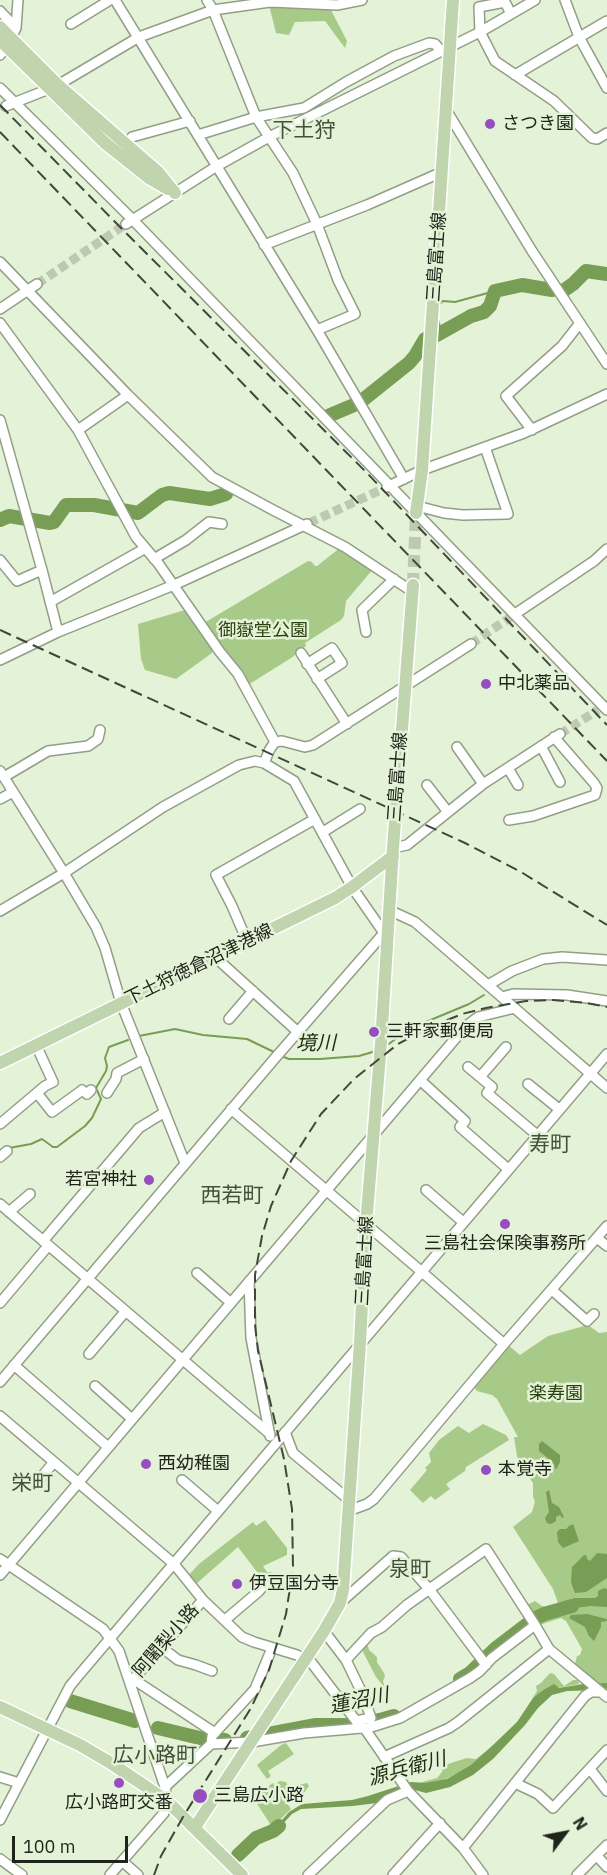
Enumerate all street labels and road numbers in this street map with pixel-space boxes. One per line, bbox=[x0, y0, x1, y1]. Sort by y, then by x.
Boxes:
street label: 三島富士線 bbox=[423, 211, 451, 303]
street label: 三島富士線 bbox=[384, 731, 412, 823]
street label: 下土狩徳倉沼津港線 bbox=[121, 920, 277, 1010]
street label: 三島富士線 bbox=[352, 1215, 378, 1307]
street label: 阿闍梨小路 bbox=[128, 1600, 204, 1682]

